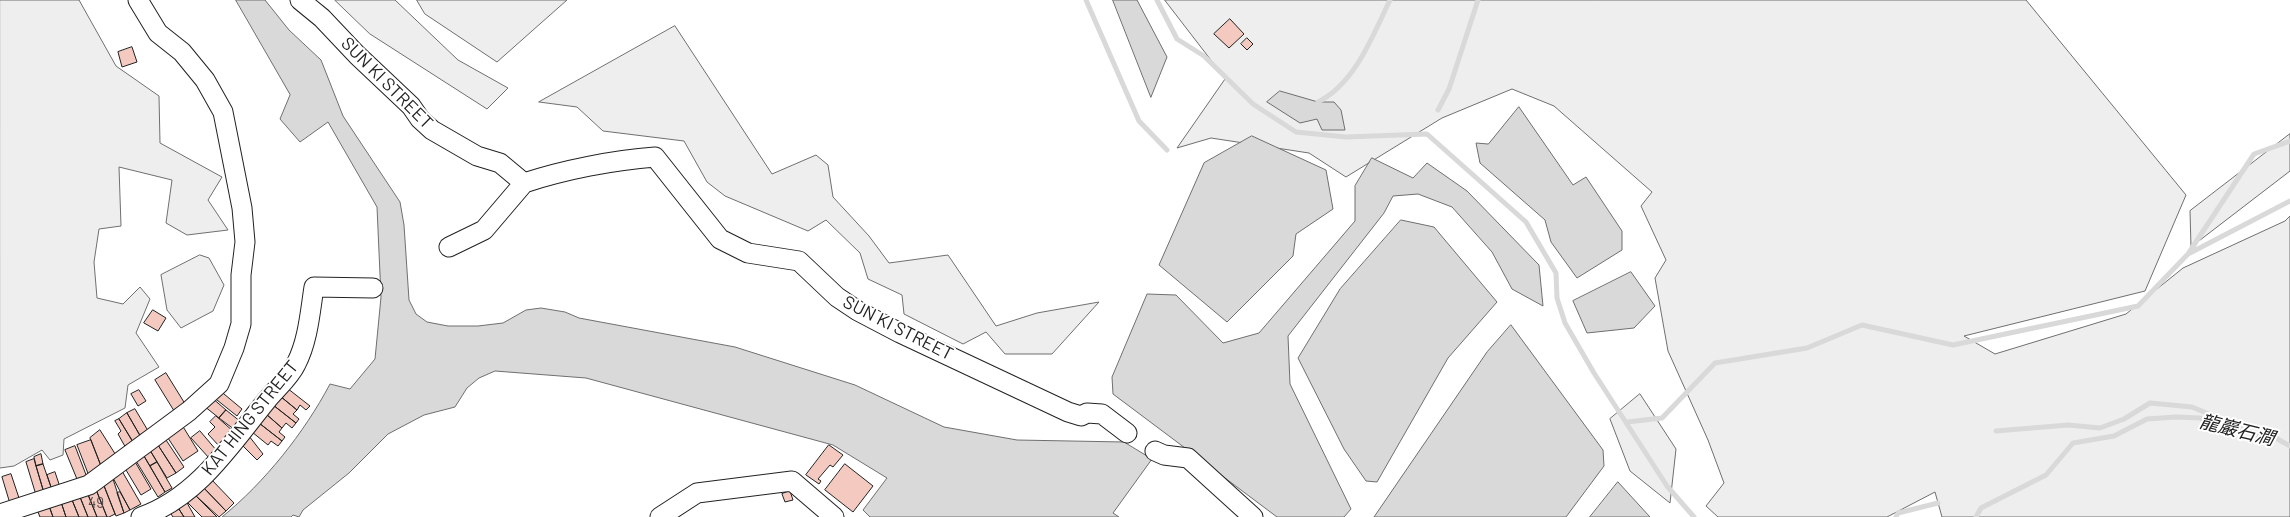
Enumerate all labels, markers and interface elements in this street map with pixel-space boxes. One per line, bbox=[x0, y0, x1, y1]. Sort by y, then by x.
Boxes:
street label: SUN KI STREET bbox=[337, 33, 437, 133]
street label: SUN KI STREET bbox=[839, 291, 957, 365]
street label: KAT HING STREET bbox=[197, 356, 303, 480]
water label: 龍巖石澗 bbox=[2197, 410, 2277, 450]
house number: 49 bbox=[88, 494, 104, 512]

